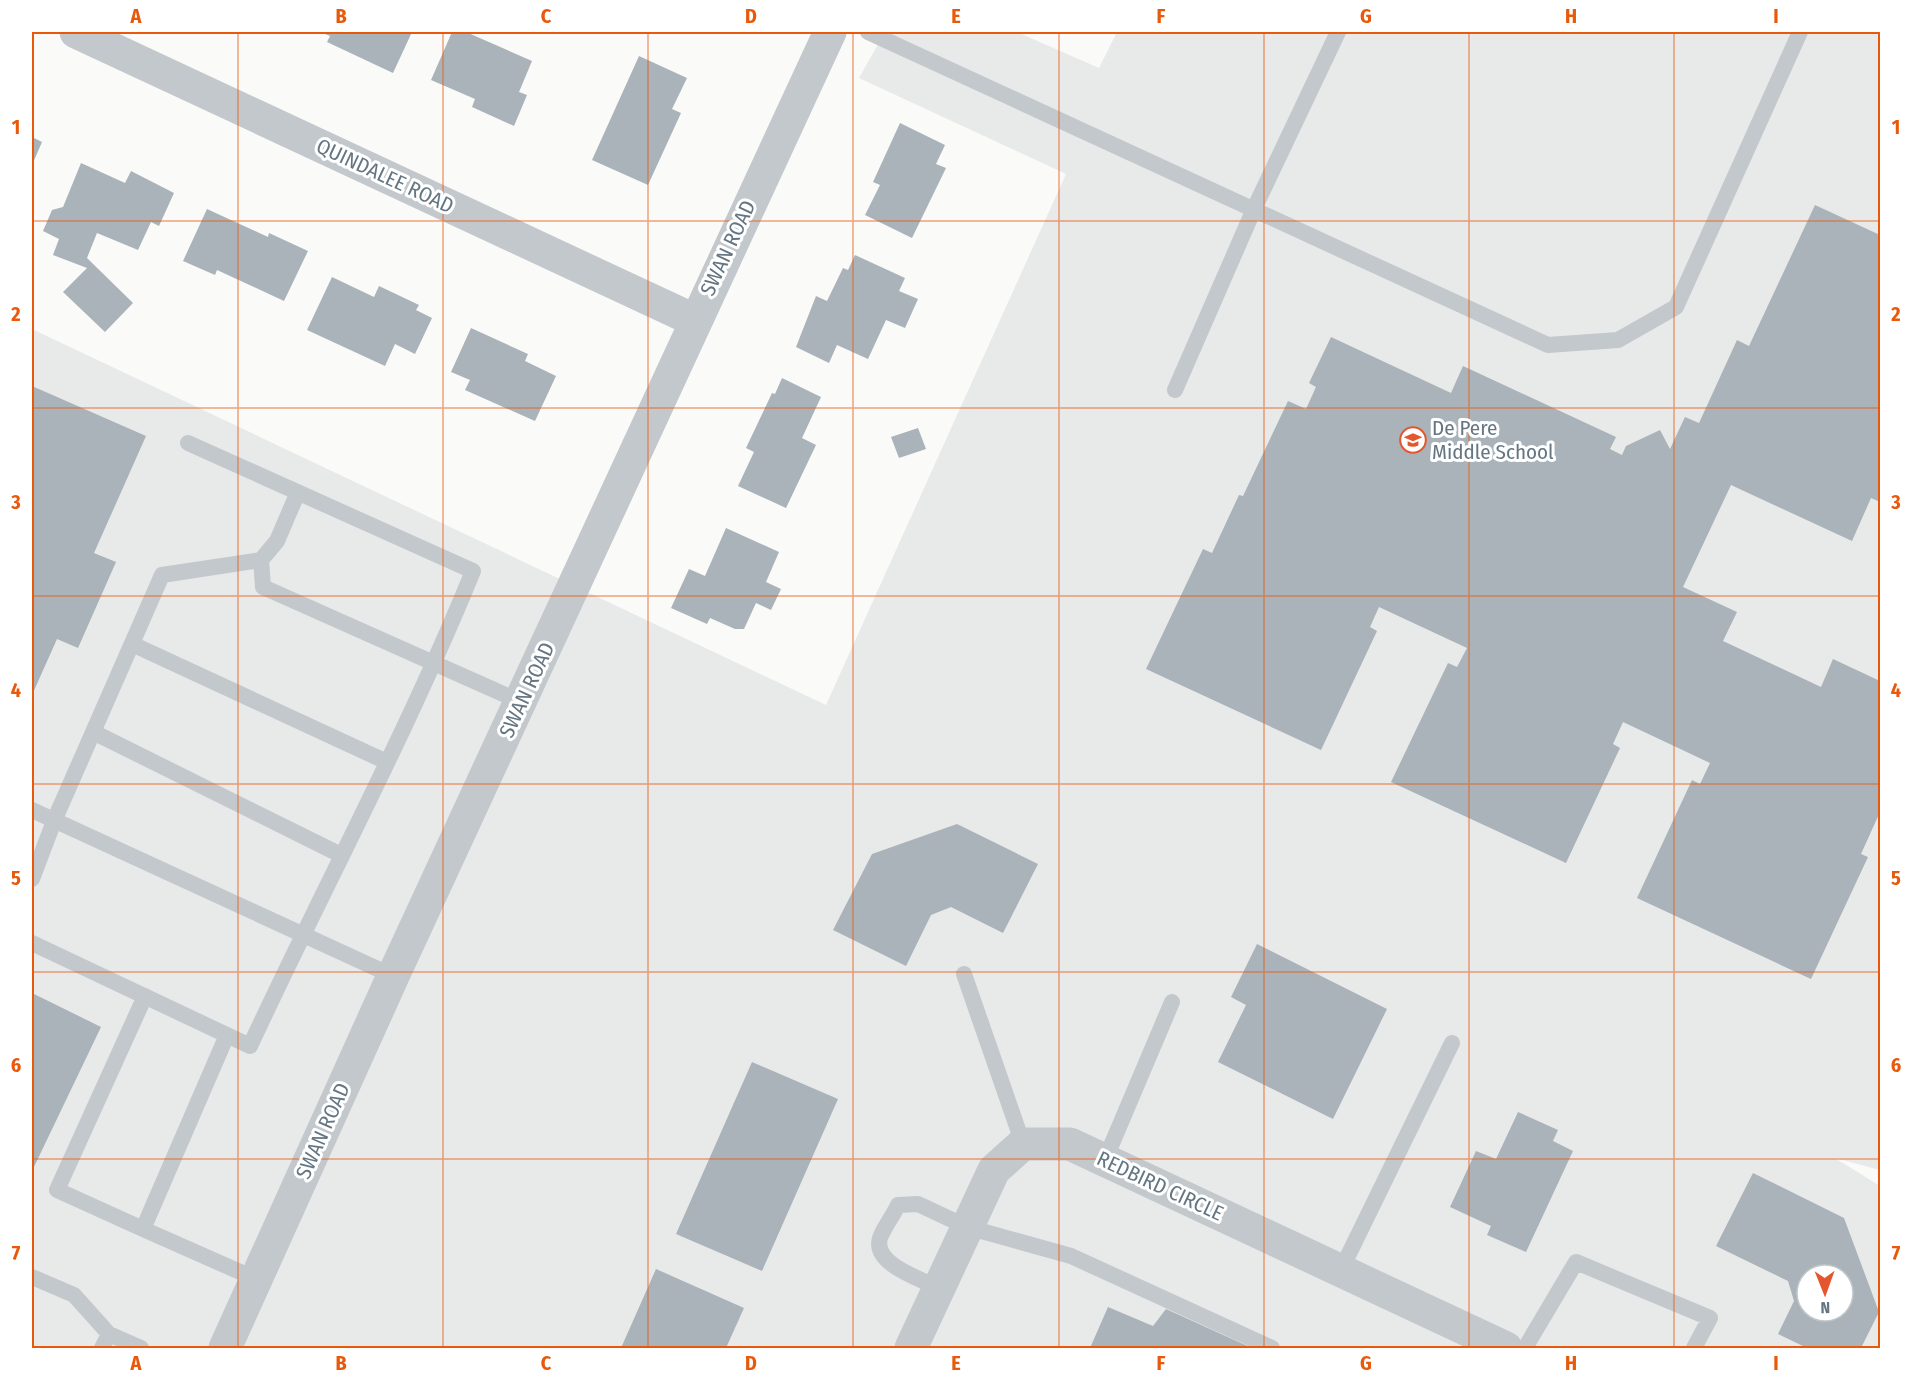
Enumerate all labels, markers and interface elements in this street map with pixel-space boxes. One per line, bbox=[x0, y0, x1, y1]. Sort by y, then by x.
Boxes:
text: A bbox=[130, 4, 143, 28]
text: B bbox=[335, 4, 347, 28]
text: C bbox=[541, 4, 552, 28]
text: D bbox=[745, 4, 757, 28]
text: E bbox=[951, 4, 961, 28]
text: F bbox=[1157, 4, 1166, 28]
text: G bbox=[1360, 4, 1372, 28]
text: H bbox=[1565, 4, 1577, 28]
text: I bbox=[1773, 4, 1779, 28]
text: 1 bbox=[12, 115, 20, 139]
text: 1 bbox=[1892, 115, 1900, 139]
street label: QUINDALEE ROAD bbox=[312, 133, 458, 219]
street label: SWAN ROAD bbox=[695, 196, 761, 300]
text: 2 bbox=[10, 302, 21, 326]
text: 2 bbox=[1890, 302, 1901, 326]
place label: De Pere Middle School bbox=[1432, 415, 1554, 465]
school or university icon: De Pere Middle School bbox=[1398, 425, 1428, 455]
text: 3 bbox=[10, 490, 21, 514]
text: 3 bbox=[1890, 490, 1901, 514]
street label: SWAN ROAD bbox=[494, 638, 560, 742]
text: 4 bbox=[11, 678, 21, 702]
text: 4 bbox=[1891, 678, 1901, 702]
text: 5 bbox=[11, 866, 21, 890]
text: 5 bbox=[1891, 866, 1901, 890]
text: 6 bbox=[11, 1053, 21, 1077]
text: 6 bbox=[1891, 1053, 1901, 1077]
street label: SWAN ROAD bbox=[290, 1079, 356, 1183]
street label: REDBIRD CIRCLE bbox=[1093, 1145, 1227, 1227]
text: 7 bbox=[12, 1241, 21, 1265]
text: 7 bbox=[1892, 1241, 1901, 1265]
north arrow bbox=[1795, 1263, 1855, 1323]
text: N bbox=[1820, 1298, 1830, 1317]
text: A bbox=[130, 1351, 143, 1375]
text: B bbox=[335, 1351, 347, 1375]
text: C bbox=[541, 1351, 552, 1375]
text: D bbox=[745, 1351, 757, 1375]
text: E bbox=[951, 1351, 961, 1375]
text: F bbox=[1157, 1351, 1166, 1375]
text: G bbox=[1360, 1351, 1372, 1375]
text: H bbox=[1565, 1351, 1577, 1375]
text: I bbox=[1773, 1351, 1779, 1375]

